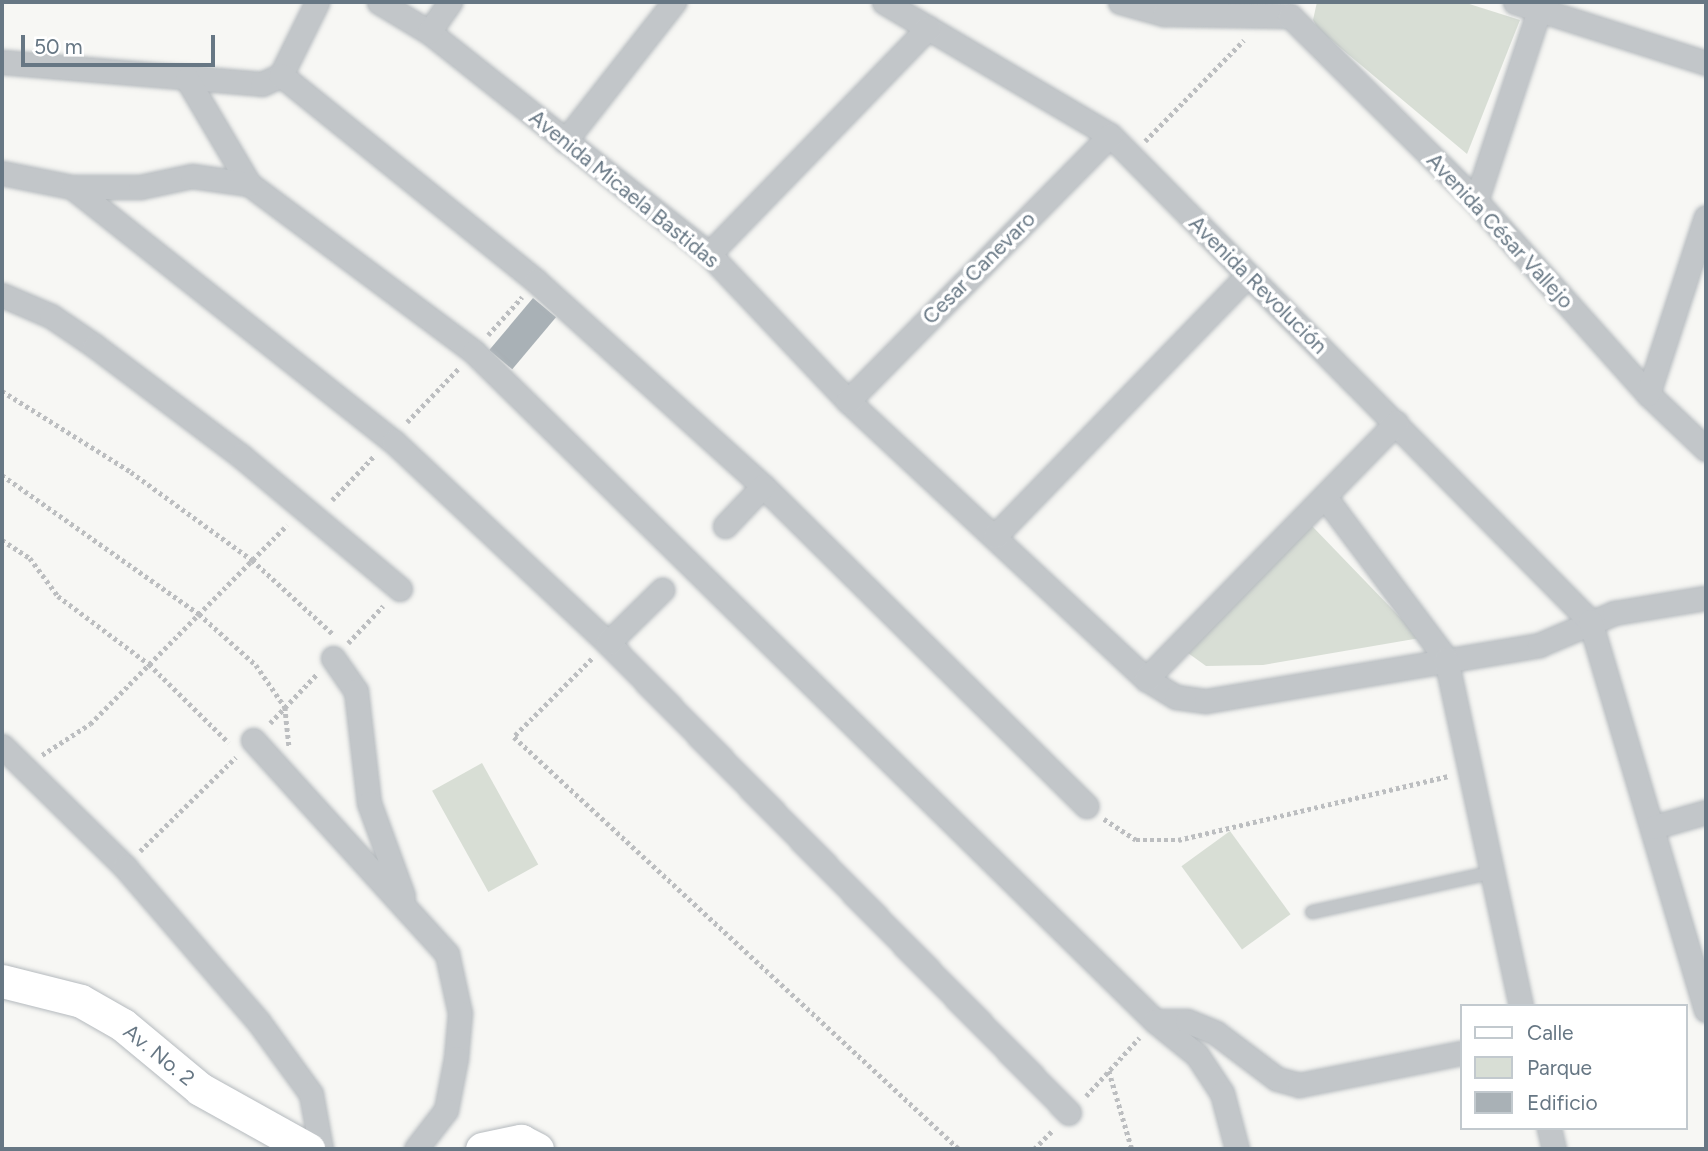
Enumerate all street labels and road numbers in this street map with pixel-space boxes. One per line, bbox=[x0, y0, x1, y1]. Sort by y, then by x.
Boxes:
street label: Avenida Micaela Bastidas bbox=[524, 105, 724, 273]
street label: Avenida César Vallejo bbox=[1421, 148, 1579, 314]
street label: Cesar Canevaro bbox=[917, 206, 1041, 330]
street label: Avenida Revolución bbox=[1184, 211, 1332, 359]
street label: Av. No. 2 bbox=[118, 1019, 200, 1091]

